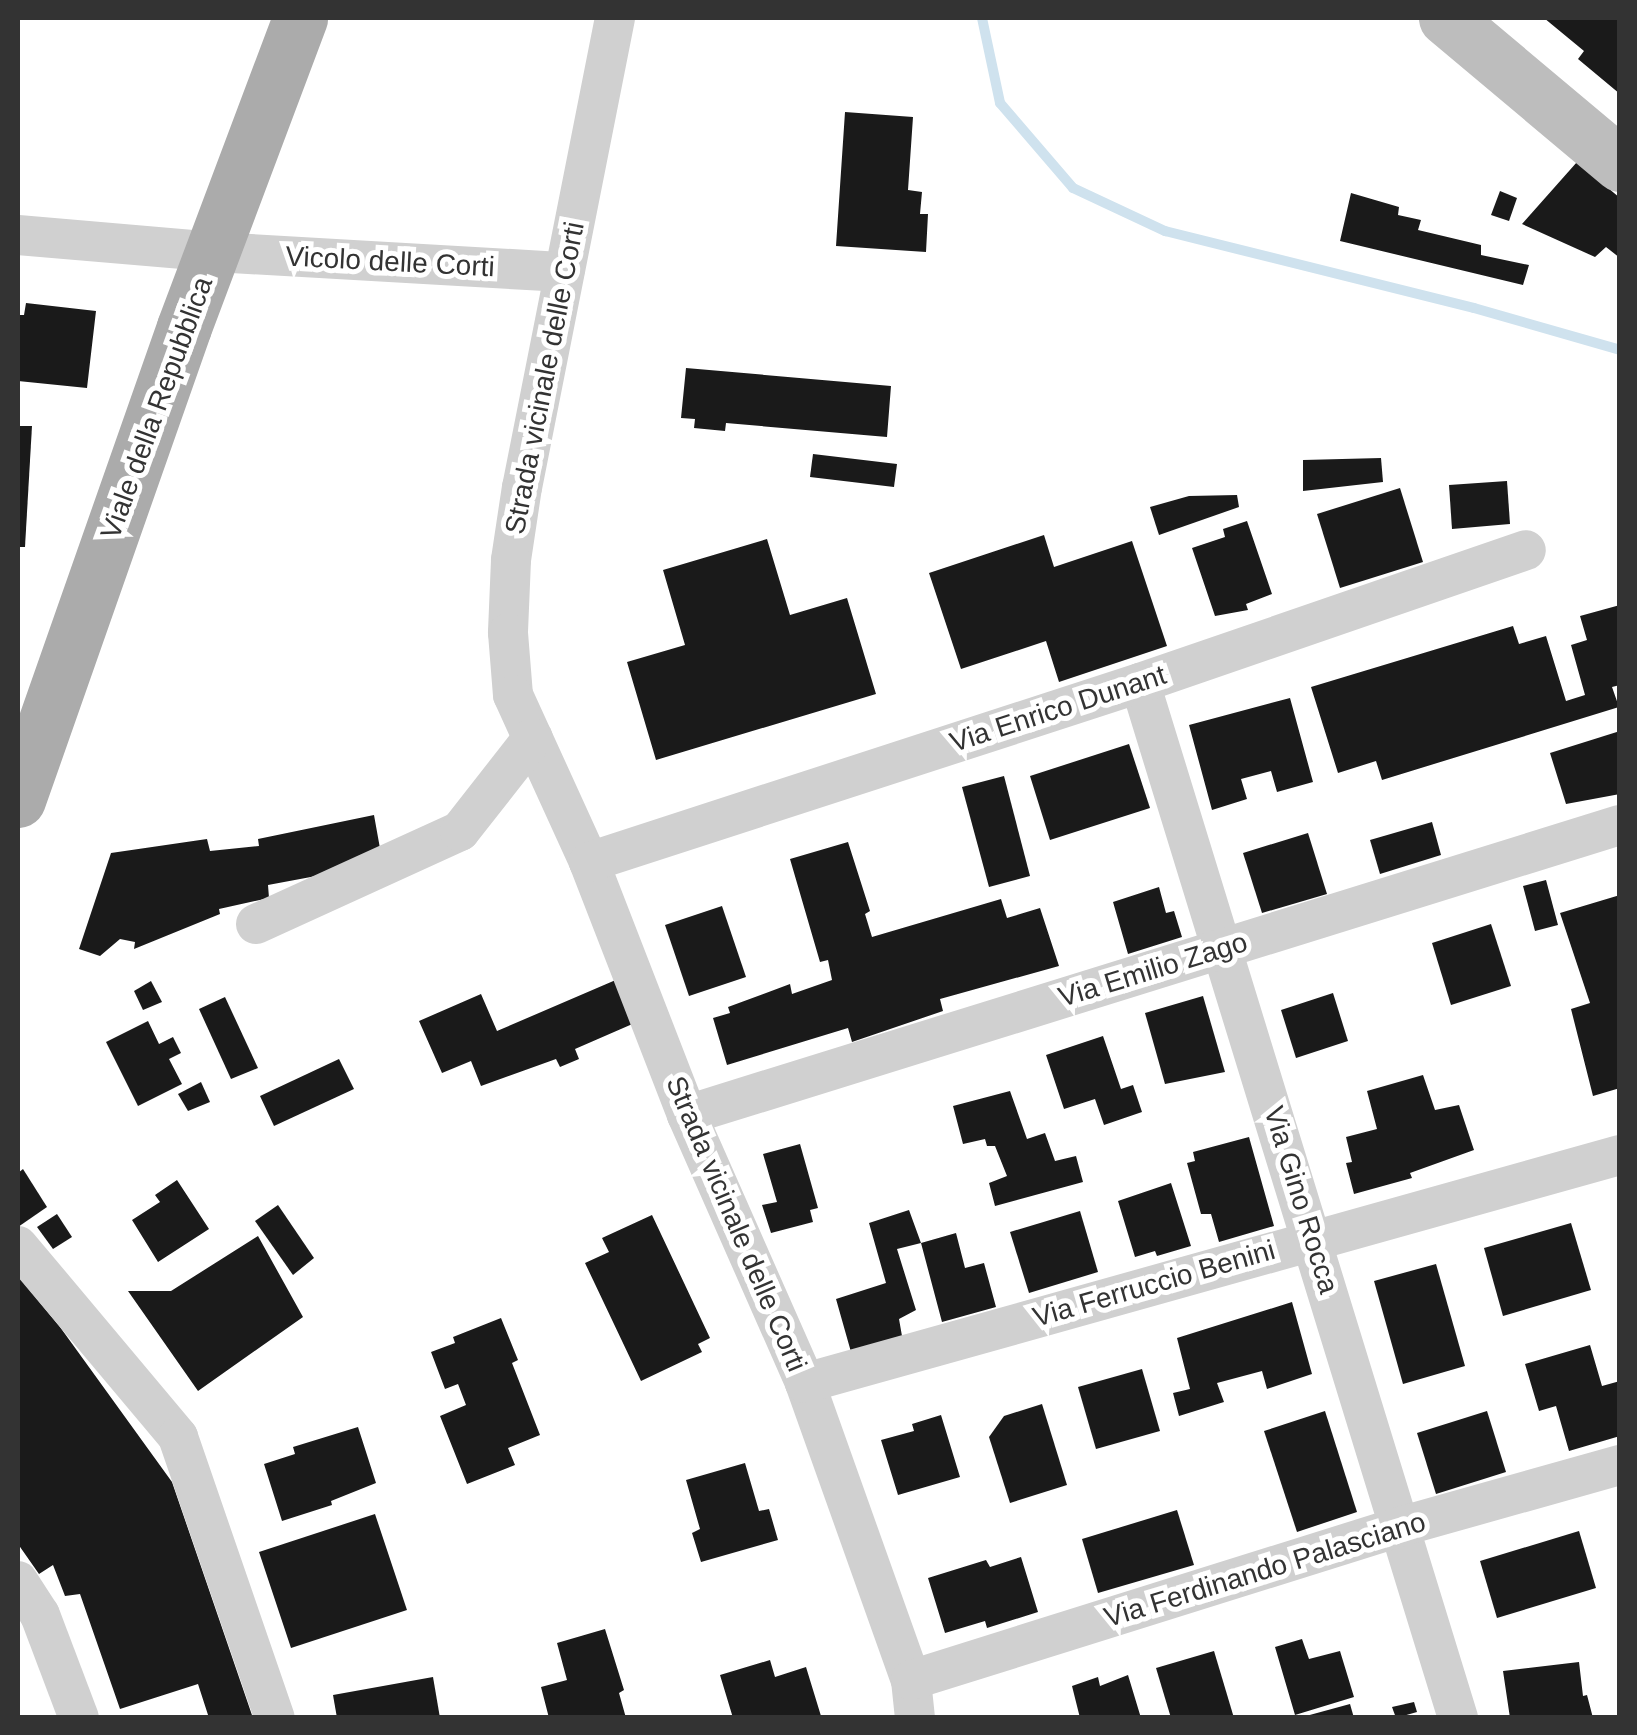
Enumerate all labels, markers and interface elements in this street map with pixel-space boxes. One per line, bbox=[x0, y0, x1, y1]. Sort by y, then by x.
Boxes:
street label: Strada vicinale delle Corti bbox=[498, 219, 592, 537]
street label: Vicolo delle Corti bbox=[284, 240, 496, 284]
street label: Viale della Repubblica bbox=[94, 272, 220, 544]
street label: Via Enrico Dunant bbox=[946, 658, 1170, 760]
street label: Via Emilio Zago bbox=[1055, 925, 1251, 1015]
street label: Strada vicinale delle Corti bbox=[659, 1071, 813, 1377]
street label: Via Gino Rocca bbox=[1257, 1102, 1345, 1298]
street label: Via Ferruccio Benini bbox=[1029, 1233, 1279, 1335]
street label: Via Ferdinando Palasciano bbox=[1100, 1505, 1430, 1635]

